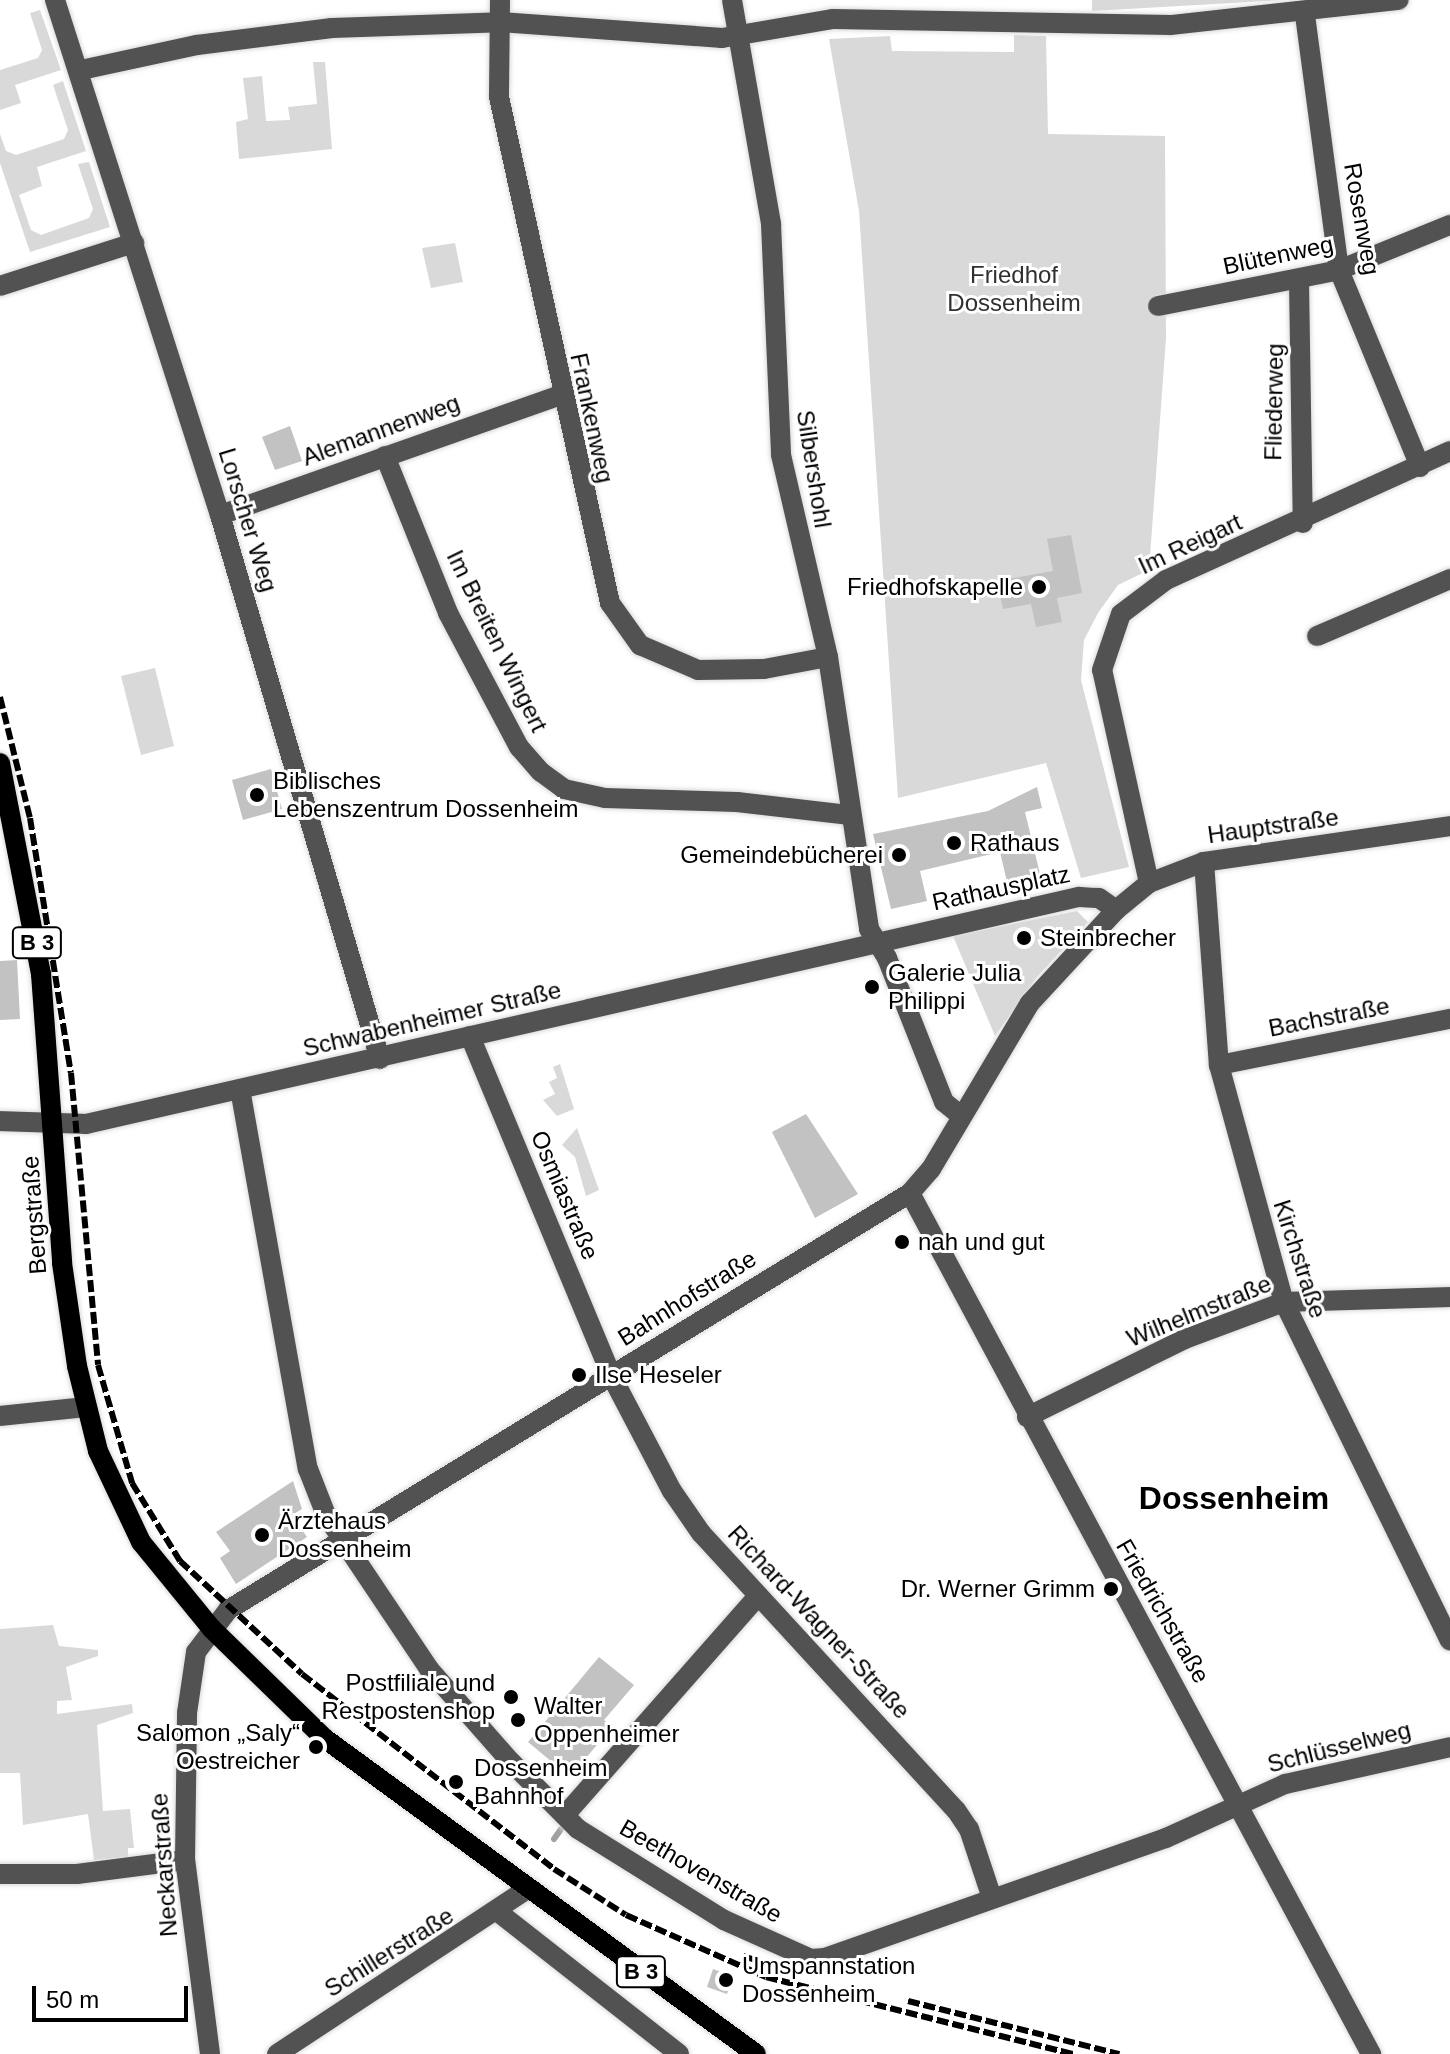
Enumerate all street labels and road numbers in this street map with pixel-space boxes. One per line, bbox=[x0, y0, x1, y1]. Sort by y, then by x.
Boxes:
street label: Rosenweg bbox=[1338, 161, 1386, 277]
street label: Blütenweg bbox=[1220, 229, 1336, 281]
street label: Fliederweg bbox=[1259, 343, 1289, 461]
street label: Frankenweg bbox=[564, 350, 620, 486]
street label: Alemannenweg bbox=[298, 388, 464, 472]
street label: Silbershohl bbox=[790, 408, 838, 530]
street label: Lorscher Weg bbox=[212, 445, 284, 595]
street label: Im Reigart bbox=[1134, 508, 1246, 580]
street label: Im Breiten Wingert bbox=[440, 545, 554, 737]
street label: Hauptstraße bbox=[1206, 803, 1340, 849]
street label: Rathausplatz bbox=[929, 859, 1073, 917]
road number: B 3 bbox=[11, 925, 63, 961]
street label: Schwabenheimer Straße bbox=[300, 975, 564, 1063]
street label: Bachstraße bbox=[1266, 991, 1392, 1043]
street label: Osmiastraße bbox=[525, 1126, 605, 1264]
street label: Bergstraße bbox=[15, 1155, 53, 1275]
street label: Kirchstraße bbox=[1267, 1196, 1333, 1322]
street label: Bahnhofstraße bbox=[613, 1244, 761, 1352]
street label: Wilhelmstraße bbox=[1123, 1269, 1275, 1353]
street label: Richard-Wagner-Straße bbox=[722, 1519, 916, 1725]
street label: Friedrichstraße bbox=[1110, 1534, 1216, 1688]
street label: Schlüsselweg bbox=[1264, 1715, 1414, 1779]
street label: Neckarstraße bbox=[145, 1792, 183, 1938]
street label: Beethovenstraße bbox=[615, 1813, 787, 1929]
street label: Schillerstraße bbox=[319, 1901, 459, 2003]
road number: B 3 bbox=[615, 1954, 667, 1990]

